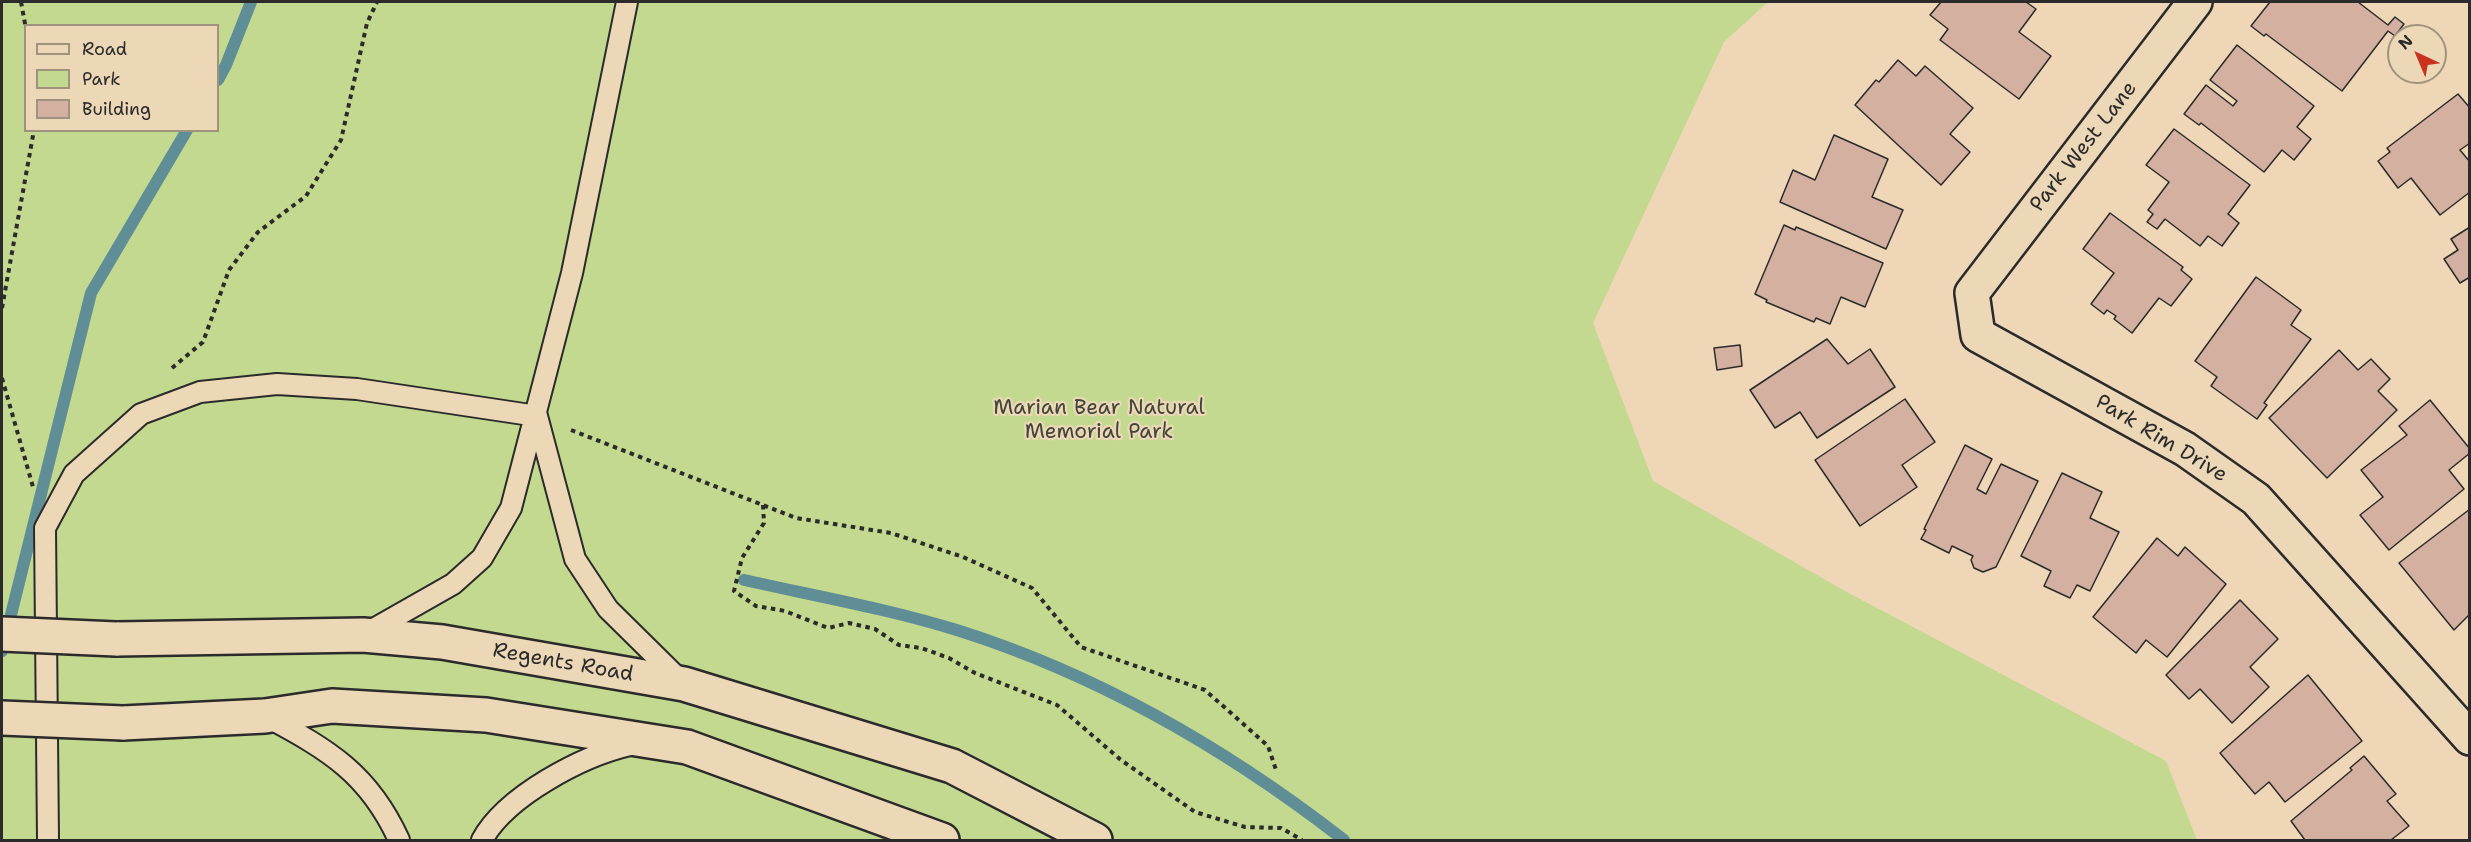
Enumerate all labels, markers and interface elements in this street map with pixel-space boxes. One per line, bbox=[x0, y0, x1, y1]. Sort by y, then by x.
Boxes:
legend bbox=[24, 24, 219, 132]
north arrow bbox=[2387, 24, 2447, 84]
text: N bbox=[2394, 30, 2417, 54]
text: Road bbox=[82, 37, 127, 61]
text: Park bbox=[82, 67, 121, 91]
street label: Park West Lane bbox=[2025, 77, 2143, 217]
text: Building bbox=[82, 97, 151, 121]
street label: Park Rim Drive bbox=[2091, 390, 2231, 488]
park label: Marian Bear Natural Memorial Park bbox=[993, 396, 1205, 446]
street label: Regents Road bbox=[491, 638, 635, 688]

